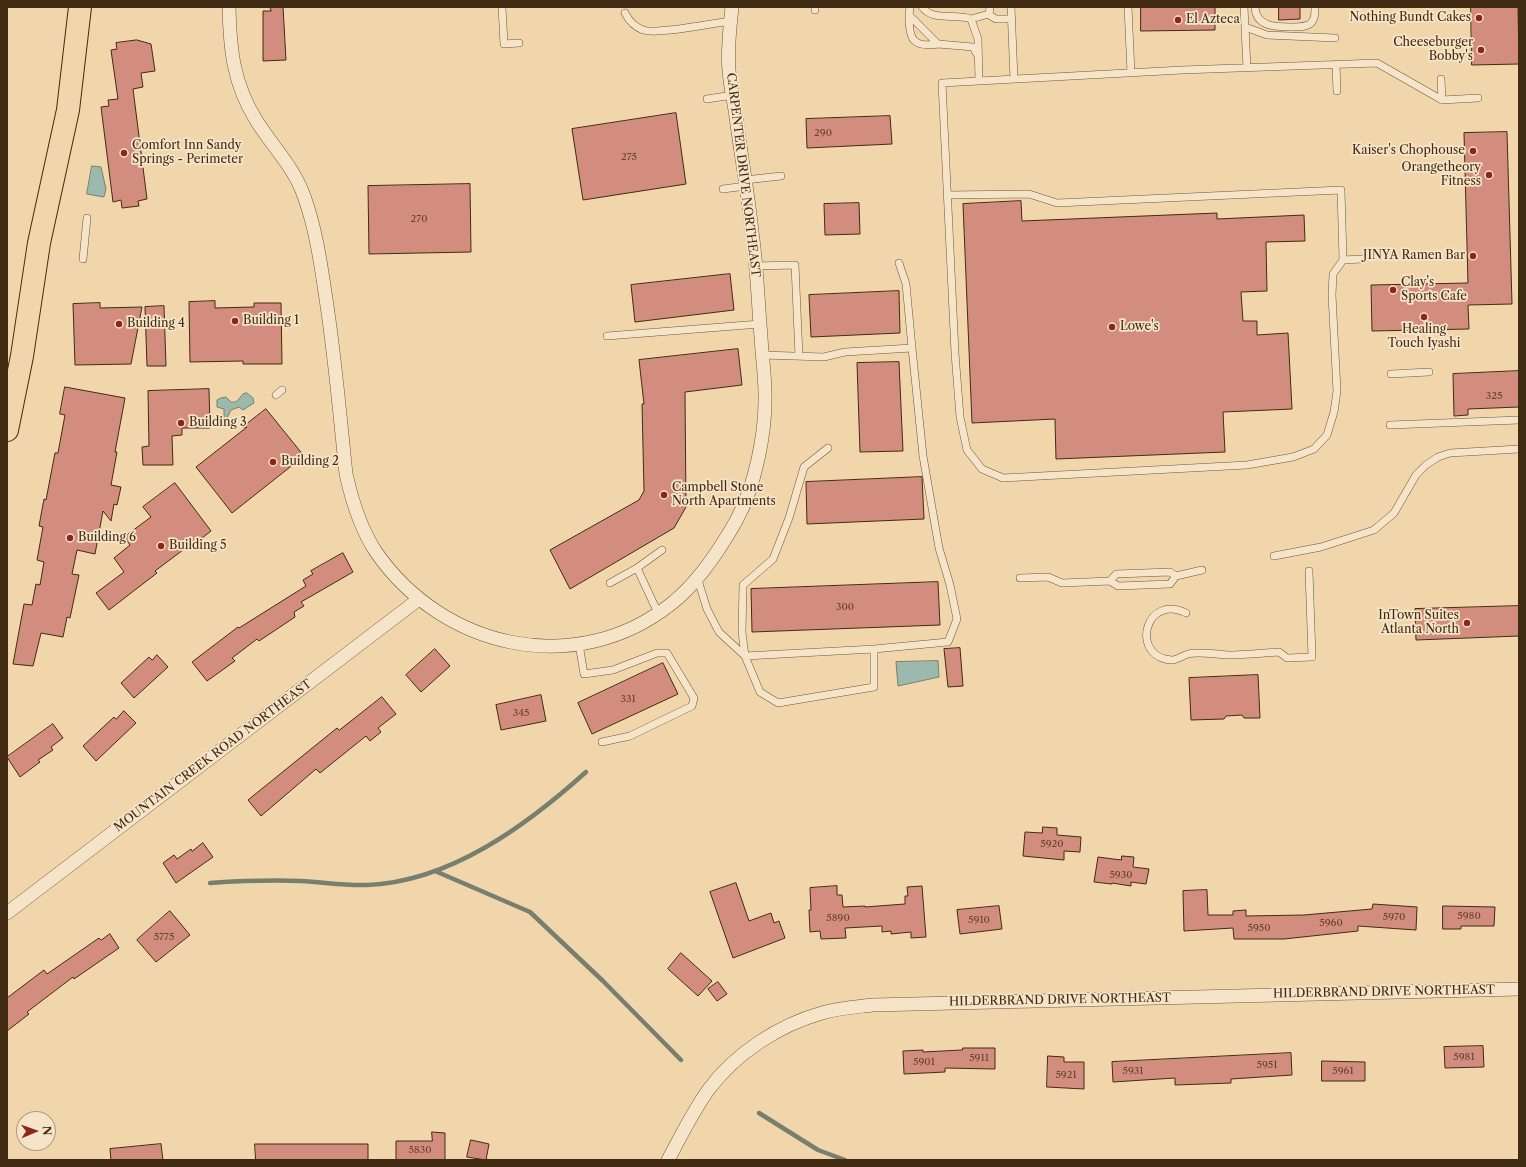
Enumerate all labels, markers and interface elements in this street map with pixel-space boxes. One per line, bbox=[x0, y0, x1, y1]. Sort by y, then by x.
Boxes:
place label: Nothing Bundt Cakes bbox=[1350, 11, 1471, 25]
place label: El Azteca bbox=[1186, 13, 1240, 27]
marker: Nothing Bundt Cakes bbox=[1474, 13, 1484, 23]
marker: El Azteca bbox=[1173, 15, 1183, 25]
place label: Cheeseburger Bobby's bbox=[1393, 36, 1473, 64]
marker: Cheeseburger Bobby's bbox=[1476, 45, 1486, 55]
street label: CARPENTER DRIVE NORTHEAST bbox=[723, 72, 763, 278]
house number: 290 bbox=[814, 127, 832, 139]
place label: Comfort Inn Sandy Springs - Perimeter bbox=[132, 139, 243, 167]
place label: Kaiser's Chophouse bbox=[1352, 144, 1465, 158]
marker: Kaiser's Chophouse bbox=[1468, 146, 1478, 156]
marker: Comfort Inn Sandy Springs - Perimeter bbox=[119, 148, 129, 158]
house number: 275 bbox=[621, 151, 637, 163]
place label: Orangetheory Fitness bbox=[1402, 161, 1481, 189]
marker: Orangetheory Fitness bbox=[1484, 170, 1494, 180]
house number: 270 bbox=[410, 213, 428, 225]
place label: JINYA Ramen Bar bbox=[1363, 249, 1465, 263]
marker: JINYA Ramen Bar bbox=[1468, 251, 1478, 261]
place label: Clay's Sports Cafe bbox=[1401, 276, 1467, 304]
marker: Clay's Sports Cafe bbox=[1388, 285, 1398, 295]
marker: Healing Touch Iyashi bbox=[1419, 312, 1429, 322]
place label: Building 1 bbox=[243, 314, 299, 328]
marker: Building 1 bbox=[230, 316, 240, 326]
place label: Building 4 bbox=[127, 317, 185, 331]
marker: Building 4 bbox=[114, 319, 124, 329]
place label: Lowe's bbox=[1120, 320, 1159, 334]
marker: Lowe's bbox=[1107, 322, 1117, 332]
place label: Healing Touch Iyashi bbox=[1388, 323, 1460, 351]
house number: 325 bbox=[1486, 390, 1502, 402]
place label: Building 3 bbox=[189, 416, 247, 430]
marker: Building 3 bbox=[176, 418, 186, 428]
place label: Building 2 bbox=[281, 455, 339, 469]
marker: Building 2 bbox=[268, 457, 278, 467]
place label: Campbell Stone North Apartments bbox=[672, 481, 776, 509]
marker: Campbell Stone North Apartments bbox=[659, 490, 669, 500]
place label: Building 6 bbox=[78, 531, 136, 545]
marker: Building 6 bbox=[65, 533, 75, 543]
place label: Building 5 bbox=[169, 539, 227, 553]
marker: Building 5 bbox=[156, 541, 166, 551]
house number: 300 bbox=[836, 601, 854, 613]
place label: InTown Suites Atlanta North bbox=[1378, 609, 1459, 637]
marker: InTown Suites Atlanta North bbox=[1462, 618, 1472, 628]
street label: MOUNTAIN CREEK ROAD NORTHEAST bbox=[111, 677, 315, 835]
house number: 331 bbox=[620, 693, 636, 705]
house number: 345 bbox=[513, 707, 529, 719]
house number: 5920 bbox=[1040, 838, 1064, 850]
house number: 5930 bbox=[1109, 869, 1133, 881]
house number: 5980 bbox=[1457, 910, 1481, 922]
house number: 5970 bbox=[1383, 911, 1405, 923]
house number: 5890 bbox=[826, 912, 850, 924]
house number: 5910 bbox=[968, 914, 990, 926]
house number: 5960 bbox=[1319, 917, 1343, 929]
house number: 5950 bbox=[1247, 922, 1271, 934]
house number: 5775 bbox=[154, 931, 174, 943]
street label: HILDERBRAND DRIVE NORTHEAST bbox=[1273, 983, 1495, 1001]
street label: HILDERBRAND DRIVE NORTHEAST bbox=[949, 991, 1171, 1009]
house number: 5981 bbox=[1453, 1051, 1475, 1063]
house number: 5911 bbox=[969, 1052, 989, 1064]
house number: 5901 bbox=[913, 1056, 935, 1068]
house number: 5951 bbox=[1257, 1059, 1277, 1071]
house number: 5931 bbox=[1123, 1065, 1143, 1077]
house number: 5961 bbox=[1332, 1065, 1354, 1077]
house number: 5921 bbox=[1055, 1069, 1077, 1081]
north arrow bbox=[16, 1111, 56, 1151]
text: N bbox=[40, 1126, 54, 1136]
house number: 5830 bbox=[408, 1144, 432, 1156]

